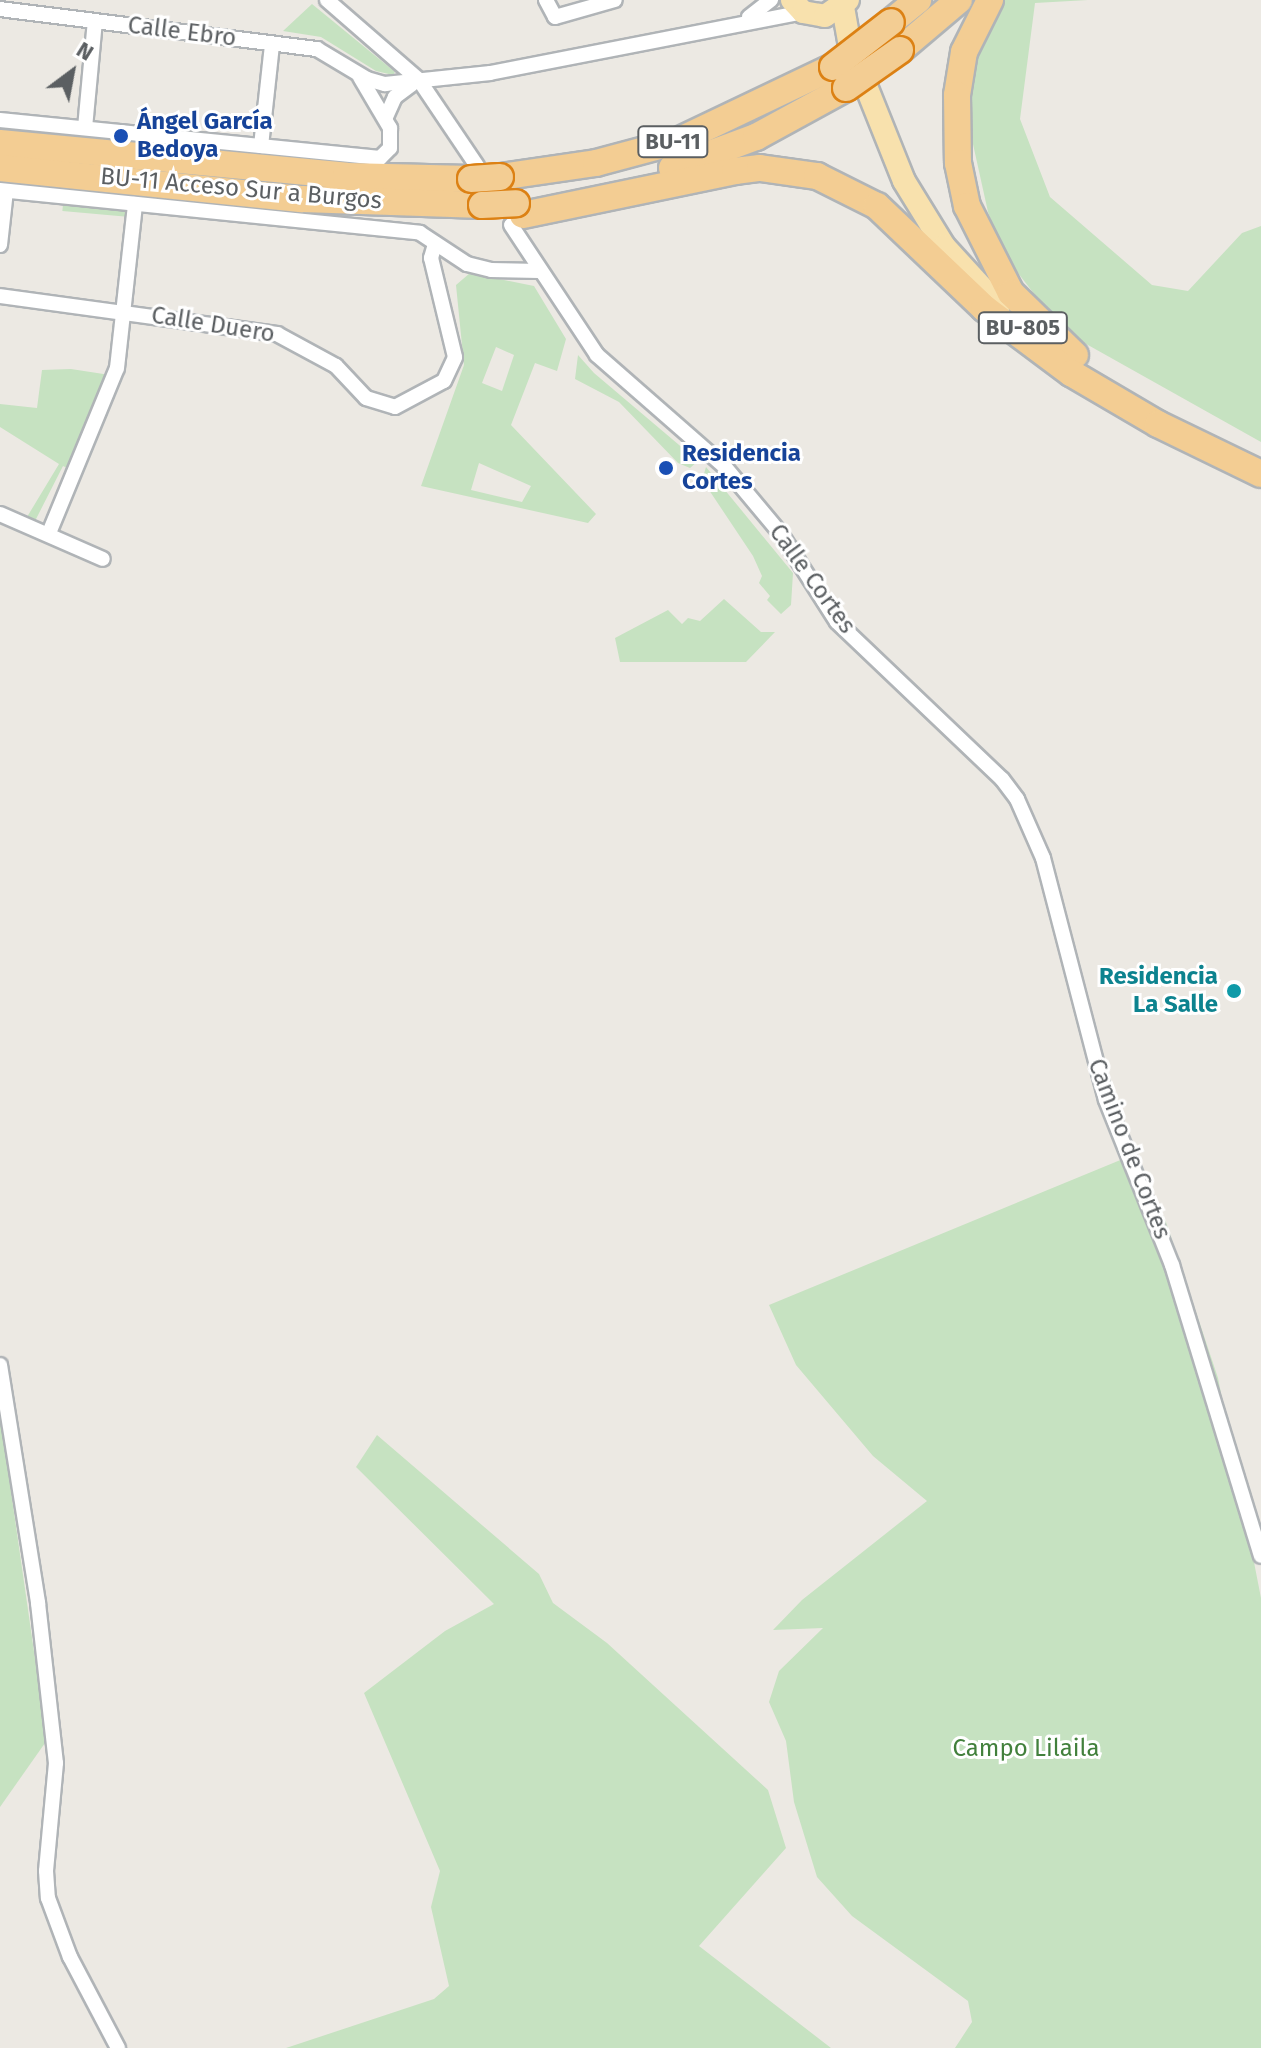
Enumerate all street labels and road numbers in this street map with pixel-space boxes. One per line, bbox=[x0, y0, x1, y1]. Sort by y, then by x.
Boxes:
street label: Calle Ebro bbox=[126, 11, 238, 53]
road number: BU-11 bbox=[637, 124, 709, 160]
street label: BU-11 Acceso Sur a Burgos bbox=[99, 162, 383, 216]
street label: Calle Duero bbox=[149, 301, 277, 349]
road number: BU-805 bbox=[977, 310, 1069, 346]
street label: Calle Cortes bbox=[763, 519, 861, 639]
street label: Camino de Cortes bbox=[1081, 1055, 1177, 1243]

